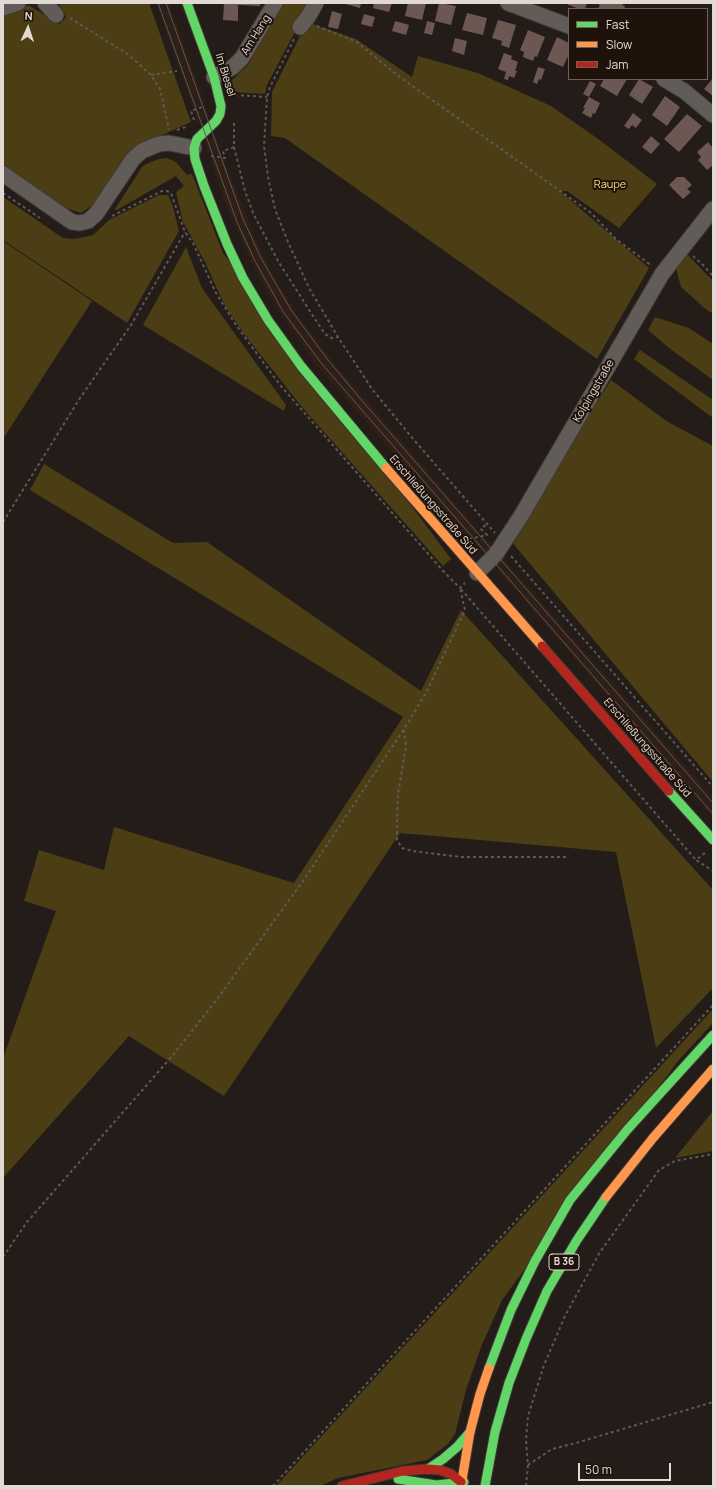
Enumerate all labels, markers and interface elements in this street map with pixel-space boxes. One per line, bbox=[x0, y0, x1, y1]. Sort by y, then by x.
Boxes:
north arrow bbox=[8, 8, 48, 48]
text: N bbox=[24, 8, 33, 23]
legend bbox=[568, 8, 708, 80]
street label: Am Hang bbox=[238, 12, 274, 58]
text: Fast bbox=[606, 16, 630, 33]
text: Slow bbox=[606, 36, 632, 53]
street label: Im Biesel bbox=[212, 52, 238, 98]
text: Jam bbox=[606, 56, 628, 73]
park label: Raupe bbox=[594, 178, 626, 192]
street label: Kolpingstraße bbox=[571, 357, 617, 425]
street label: Erschließungsstraße Süd bbox=[386, 453, 480, 557]
street label: Erschließungsstraße Süd bbox=[600, 696, 694, 800]
road number: B 36 bbox=[549, 1254, 579, 1270]
scale bar bbox=[580, 1455, 673, 1481]
text: 50 m bbox=[585, 1461, 612, 1478]

